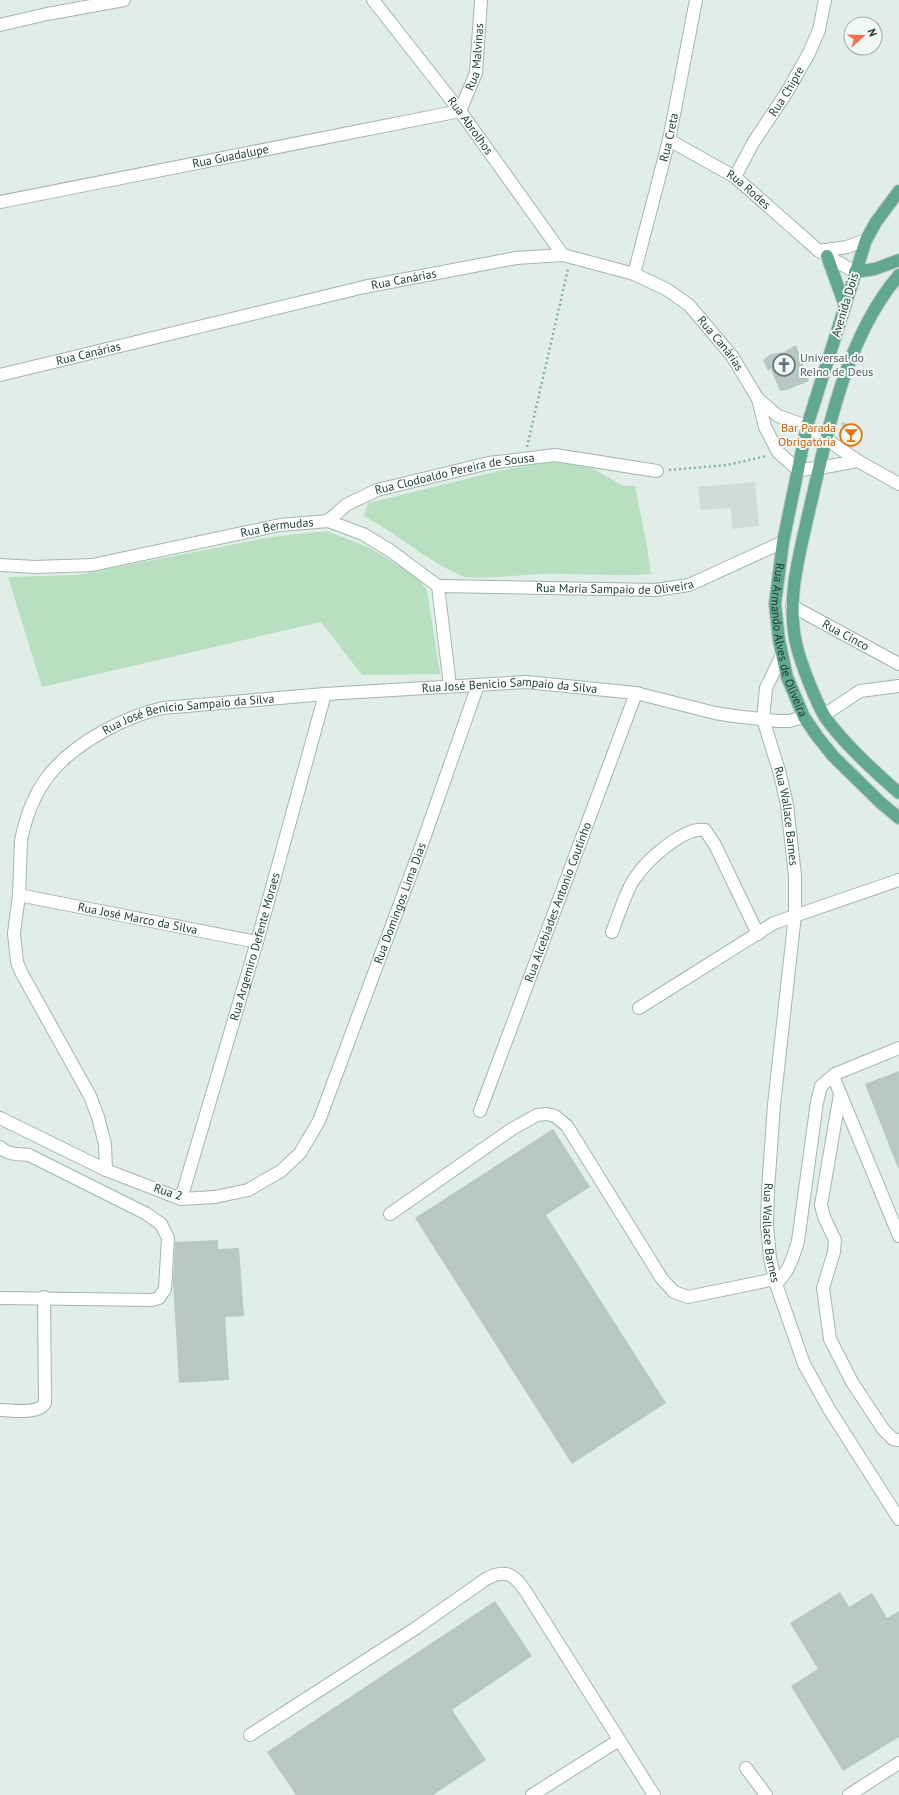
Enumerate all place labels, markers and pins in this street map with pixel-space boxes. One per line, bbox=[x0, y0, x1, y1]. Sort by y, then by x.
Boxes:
place label: Universal do Reino de Deus bbox=[800, 350, 873, 379]
church icon: Universal do Reino de Deus bbox=[771, 352, 797, 378]
place label: Bar Parada Obrigatória bbox=[778, 420, 836, 449]
bar icon: Bar Parada Obrigatória bbox=[838, 422, 864, 448]

